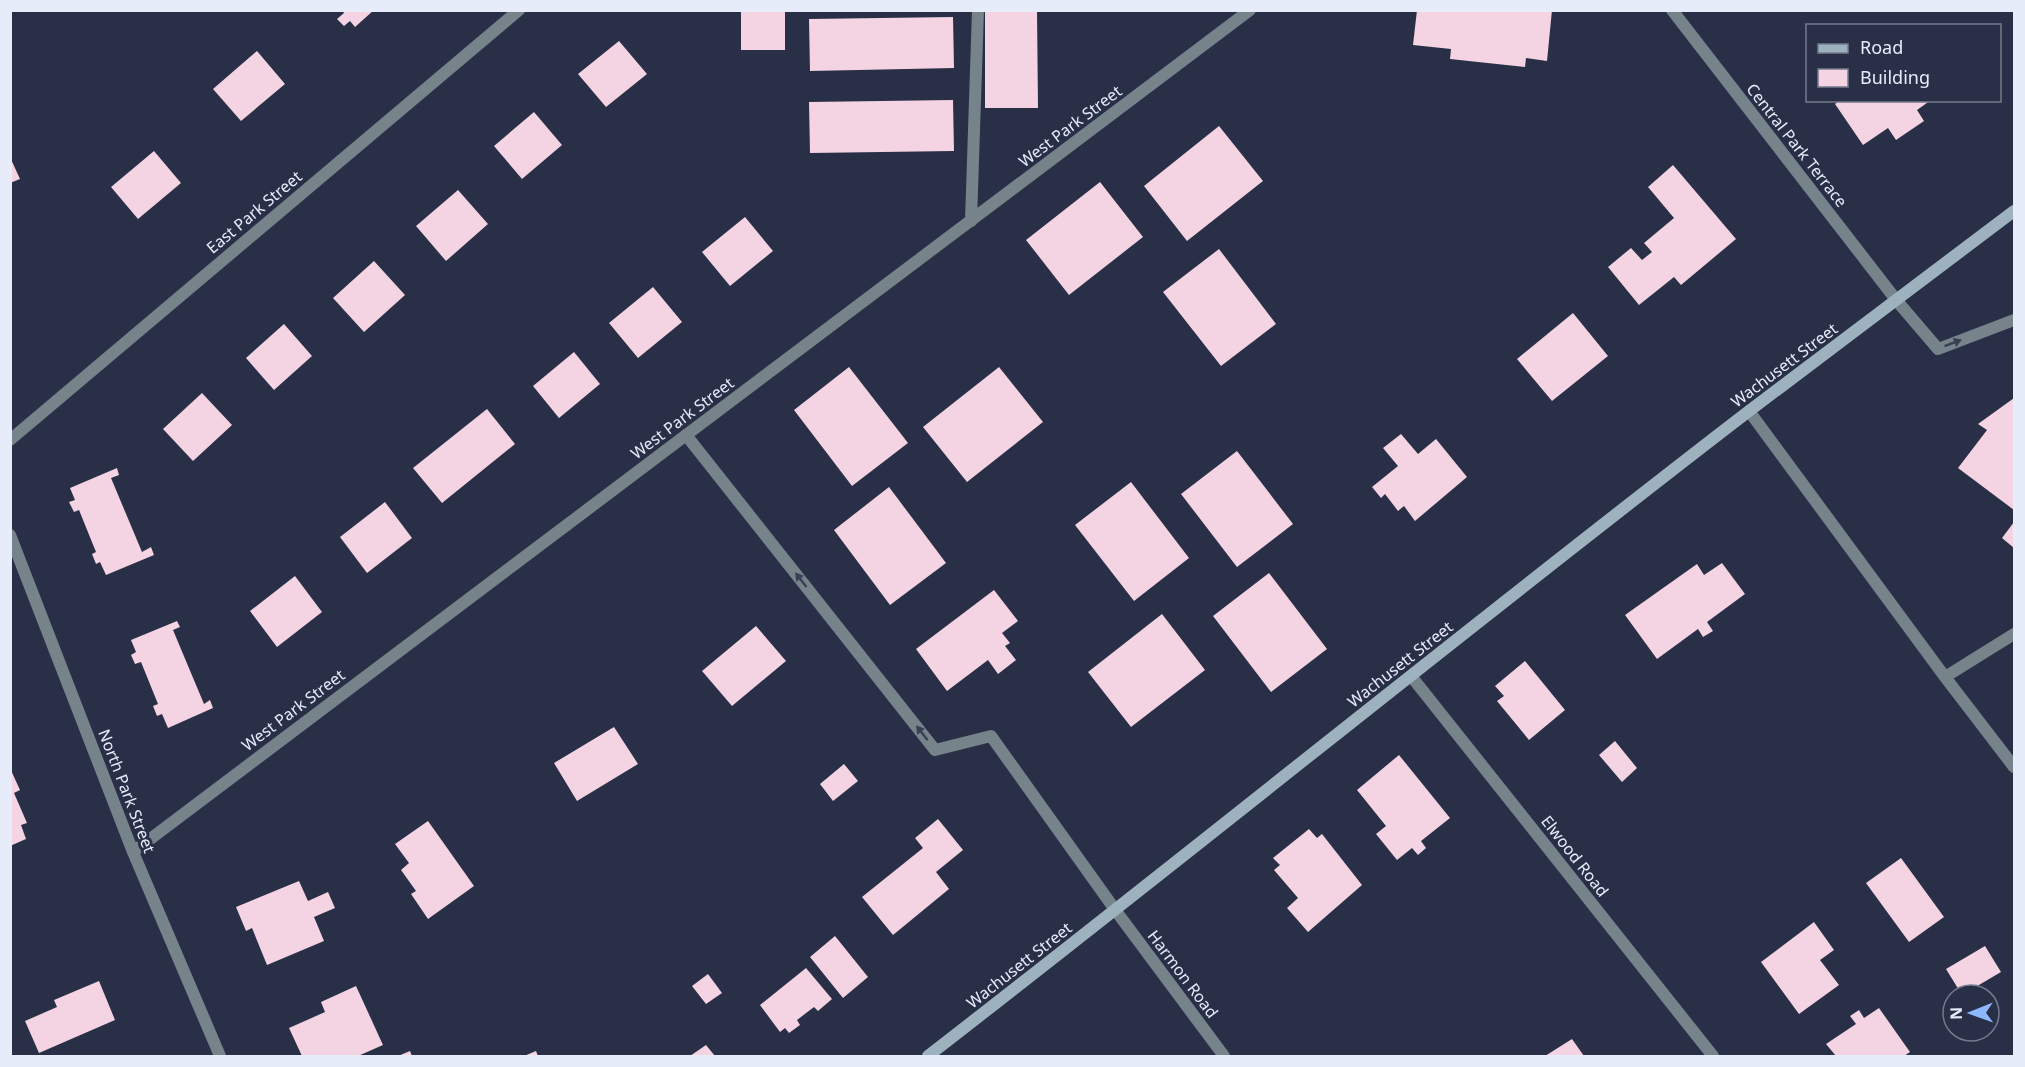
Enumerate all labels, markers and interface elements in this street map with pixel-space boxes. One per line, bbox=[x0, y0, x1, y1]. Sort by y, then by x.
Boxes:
legend bbox=[1806, 24, 2001, 102]
text: Road bbox=[1860, 35, 1903, 59]
text: Building bbox=[1860, 65, 1930, 89]
street label: Central Park Terrace bbox=[1742, 78, 1852, 212]
street label: West Park Street bbox=[1014, 80, 1126, 172]
street label: East Park Street bbox=[202, 165, 306, 258]
street label: Wachusett Street bbox=[1726, 318, 1842, 412]
one-way arrow bbox=[1944, 338, 1962, 347]
street label: West Park Street bbox=[626, 372, 738, 464]
one-way arrow bbox=[794, 572, 807, 588]
street label: Wachusett Street bbox=[1343, 616, 1457, 712]
street label: West Park Street bbox=[237, 664, 349, 756]
one-way arrow bbox=[915, 725, 928, 741]
street label: North Park Street bbox=[93, 726, 161, 856]
street label: Elwood Road bbox=[1536, 811, 1614, 901]
street label: Wachusett Street bbox=[962, 917, 1076, 1013]
street label: Harmon Road bbox=[1143, 926, 1223, 1022]
north arrow bbox=[1941, 983, 2001, 1043]
text: N bbox=[1945, 1007, 1967, 1020]

